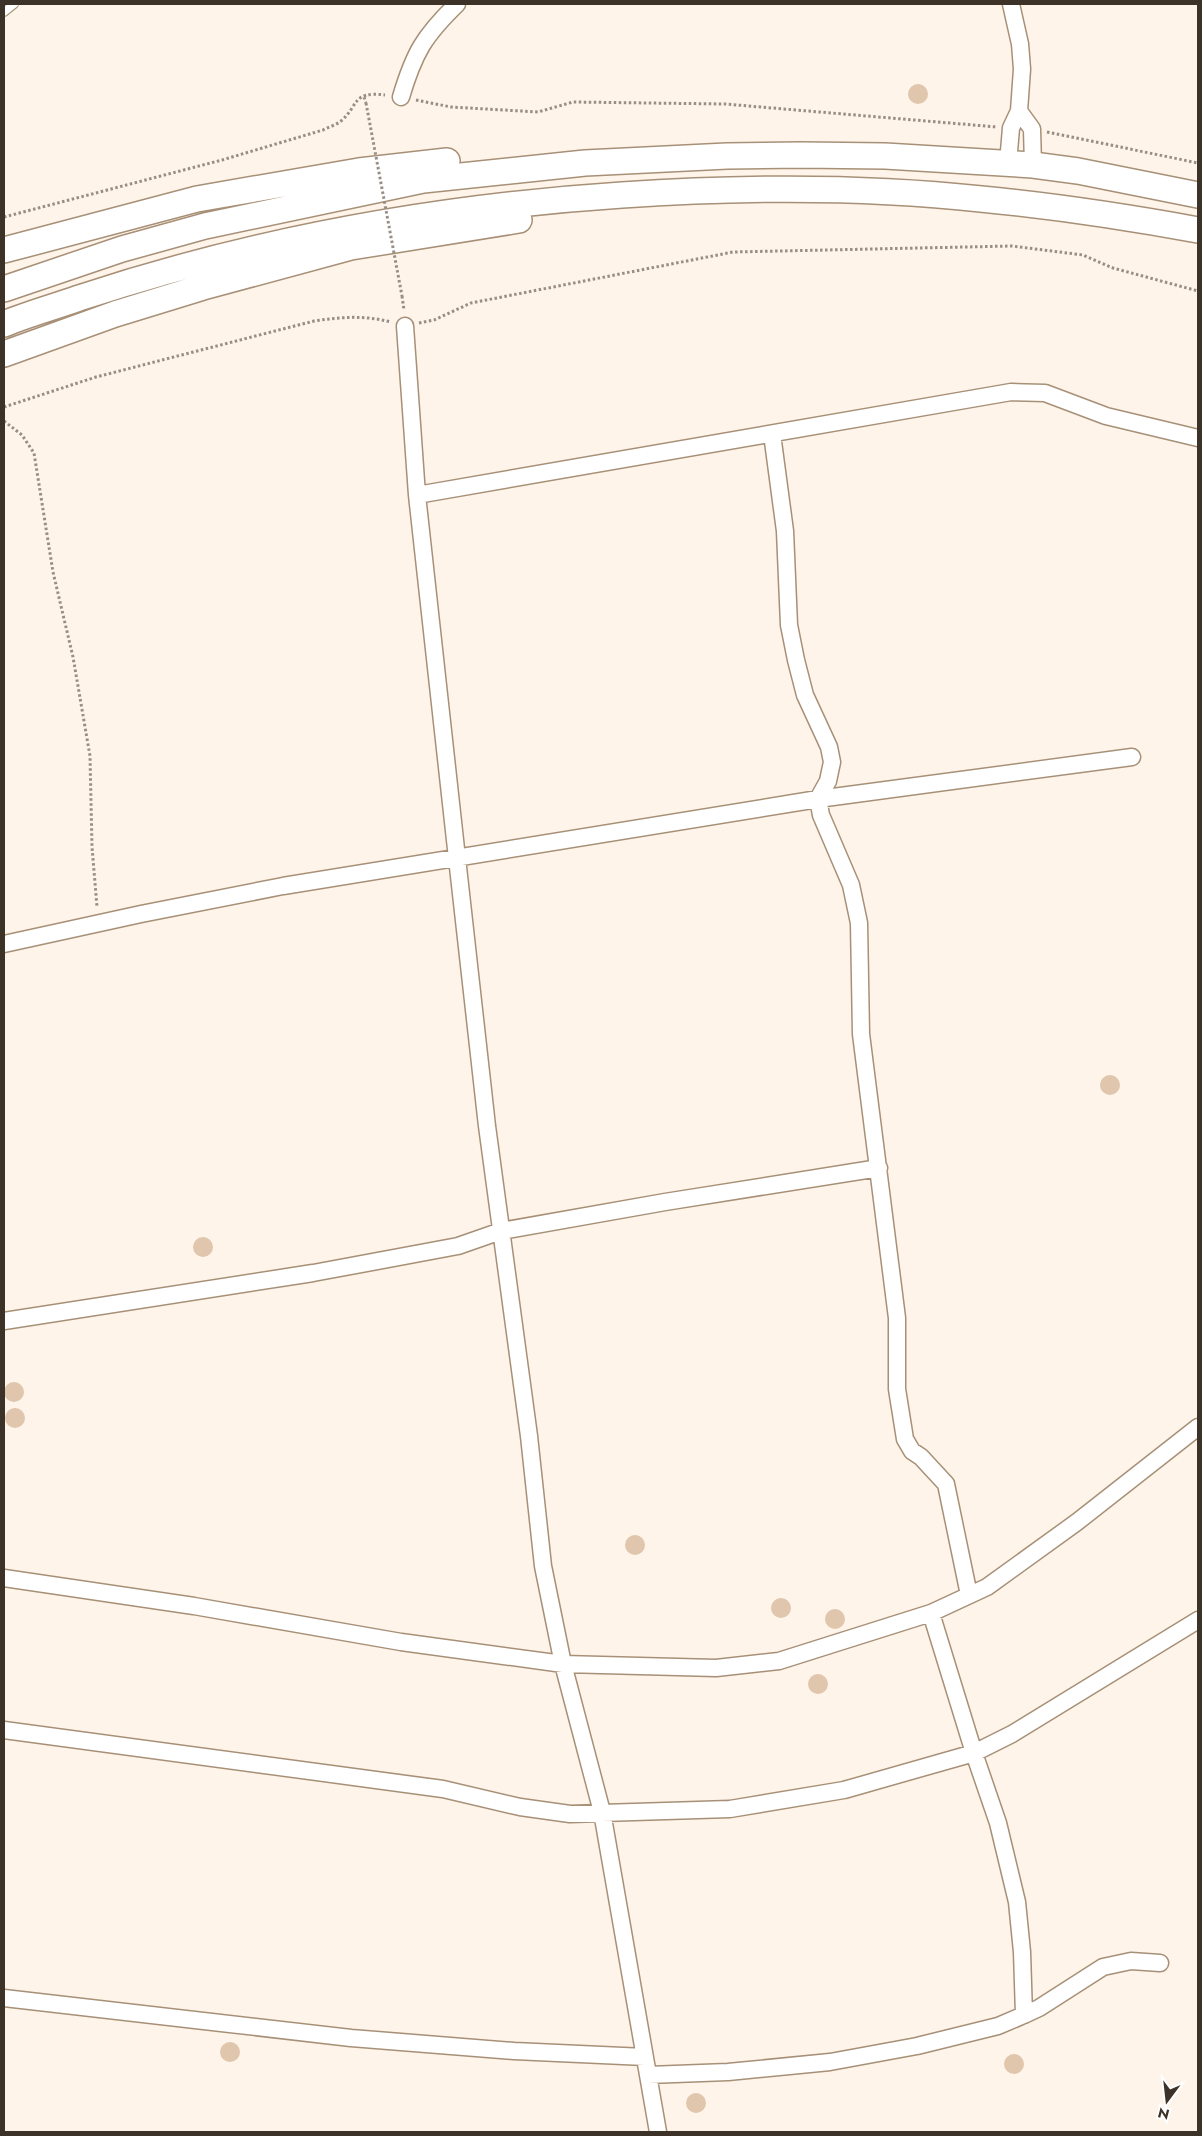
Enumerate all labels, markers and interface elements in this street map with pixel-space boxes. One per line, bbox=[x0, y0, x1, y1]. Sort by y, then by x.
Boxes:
north arrow bbox=[1142, 2076, 1192, 2126]
text: N bbox=[1156, 2102, 1172, 2125]

